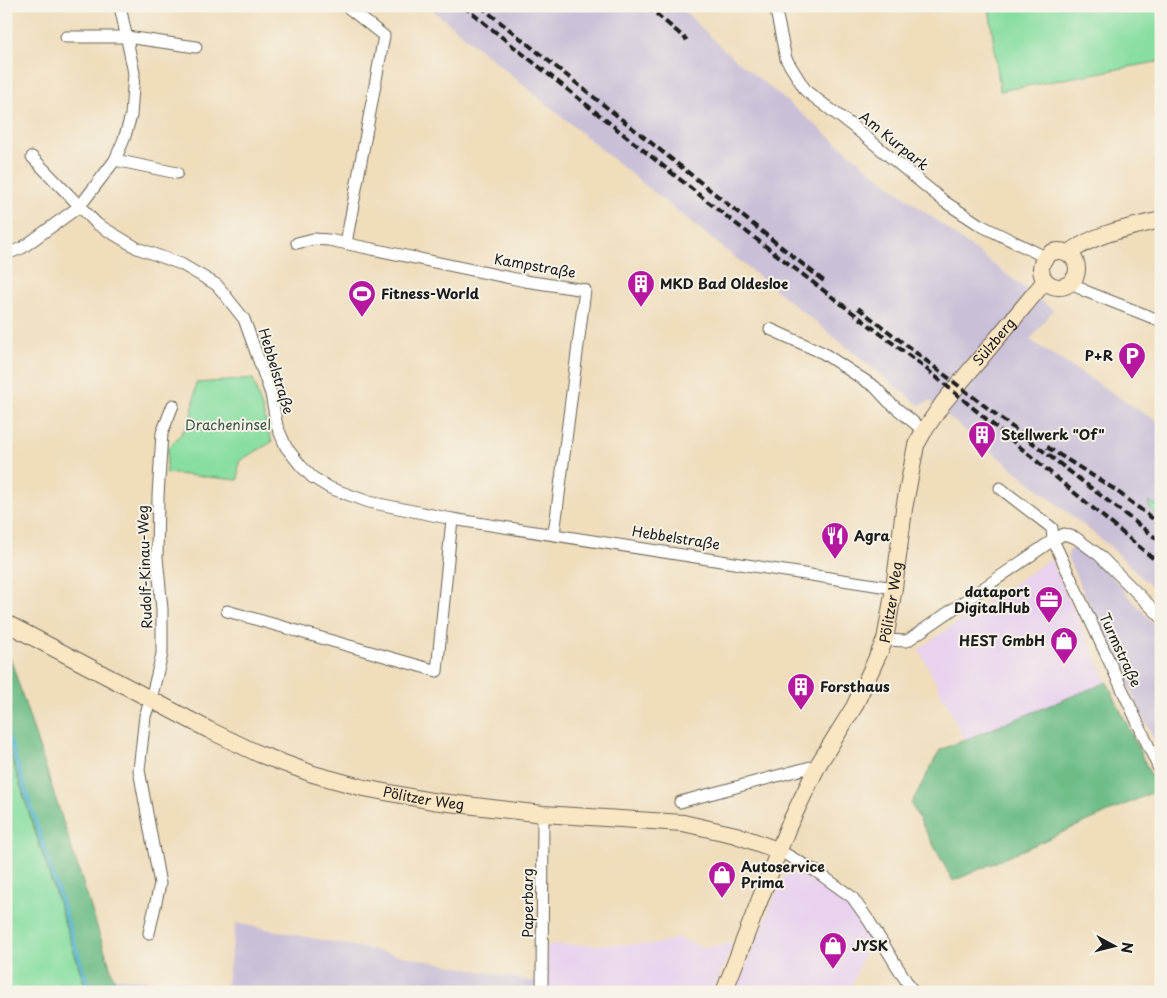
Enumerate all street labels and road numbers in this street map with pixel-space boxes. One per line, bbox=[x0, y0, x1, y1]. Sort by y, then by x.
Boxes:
street label: Am Kurpark bbox=[855, 106, 934, 176]
street label: Kampstraße bbox=[493, 248, 578, 283]
street label: Sülzberg bbox=[967, 313, 1020, 370]
street label: Hebbelstraße bbox=[253, 325, 300, 416]
street label: Rudolf-Kinau-Weg bbox=[132, 505, 157, 629]
street label: Hebbelstraße bbox=[630, 520, 722, 555]
street label: Pölitzer Weg bbox=[874, 560, 907, 645]
street label: Turmstraße bbox=[1094, 609, 1147, 690]
street label: Pölitzer Weg bbox=[381, 781, 465, 815]
street label: Paperbarg bbox=[517, 868, 538, 938]

